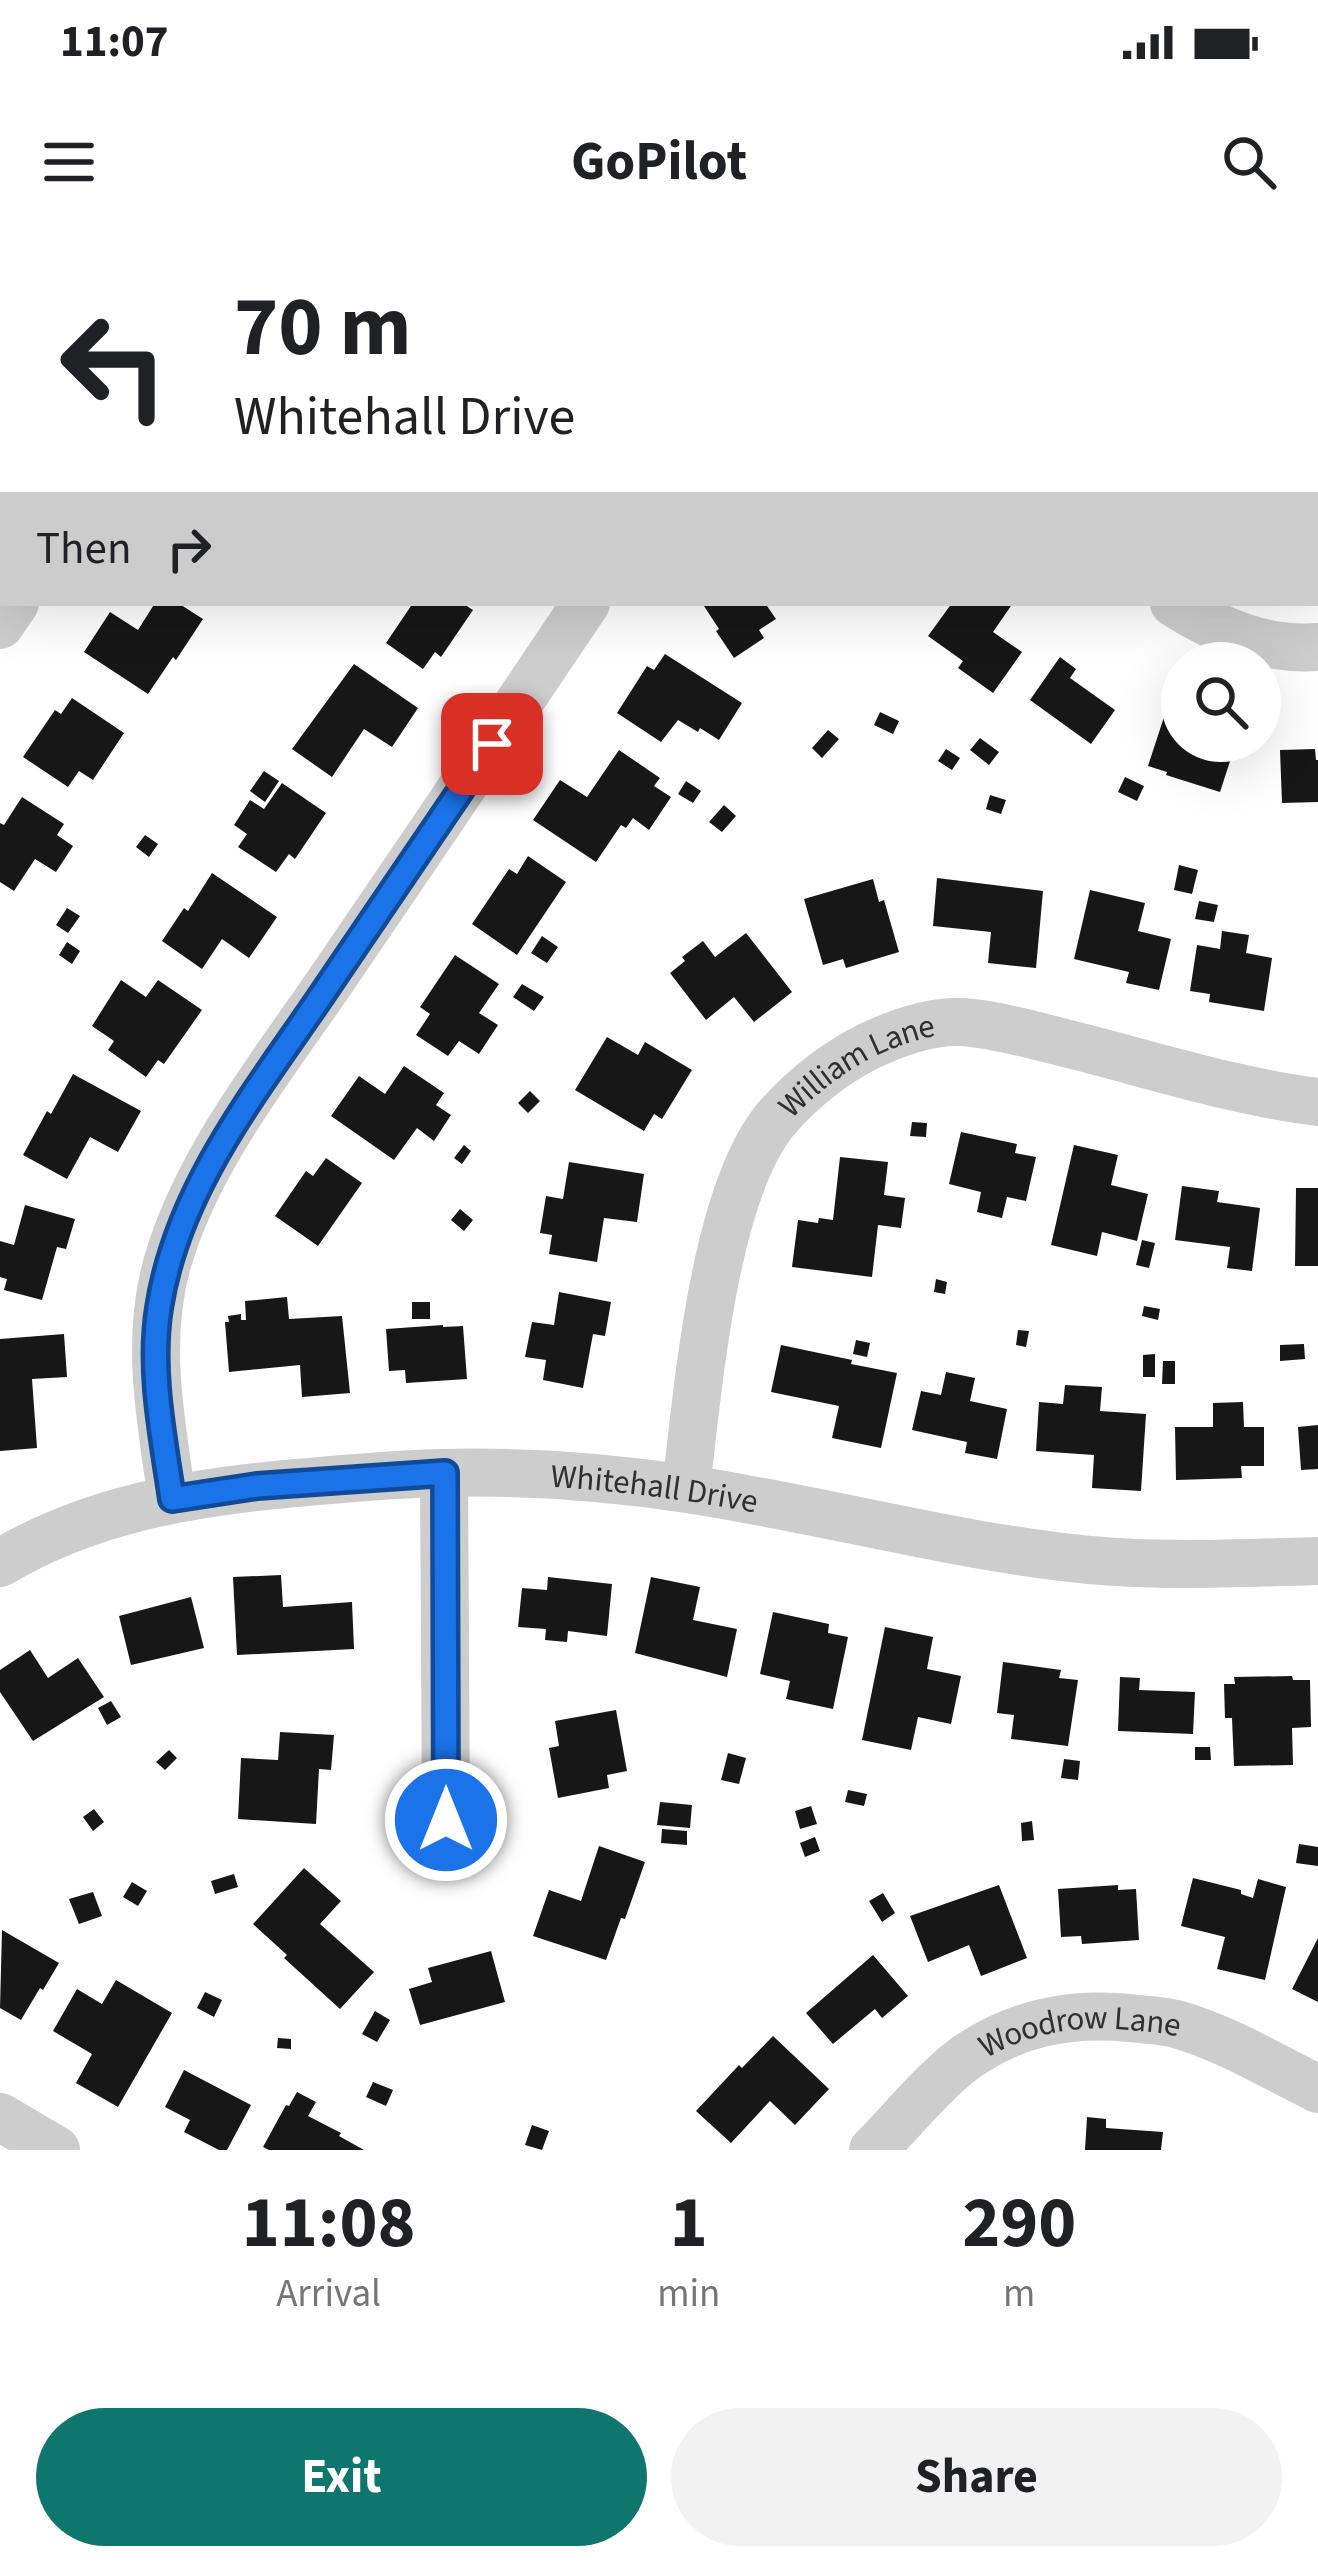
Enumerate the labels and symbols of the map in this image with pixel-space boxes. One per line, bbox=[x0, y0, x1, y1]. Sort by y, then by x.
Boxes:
pin bbox=[441, 693, 543, 795]
street label: William Lane bbox=[768, 1002, 939, 1128]
street label: Whitehall Drive bbox=[549, 1453, 762, 1526]
position arrow bbox=[383, 1757, 509, 1883]
street label: Woodrow Lane bbox=[970, 1994, 1186, 2070]

